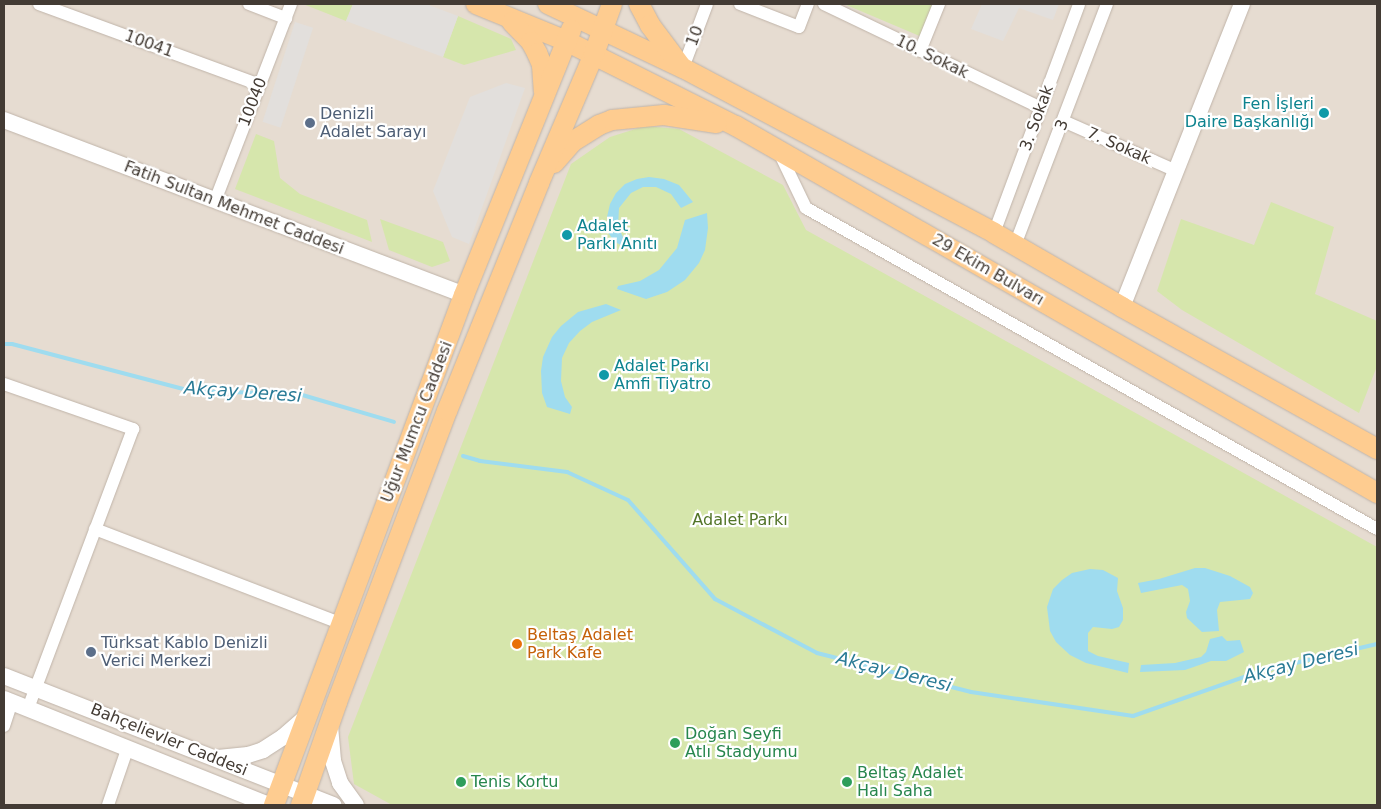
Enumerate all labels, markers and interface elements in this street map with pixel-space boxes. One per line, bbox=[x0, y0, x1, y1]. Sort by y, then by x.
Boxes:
street label: 10 bbox=[682, 23, 708, 49]
street label: 10041 bbox=[122, 26, 176, 62]
street label: 10. Sokak bbox=[892, 31, 972, 83]
street label: 10040 bbox=[235, 75, 271, 129]
street label: 3. Sokak bbox=[1016, 83, 1058, 153]
place label: Fen İşleri Daire Başkanlığı bbox=[1185, 94, 1314, 132]
place label: Denizli Adalet Sarayı bbox=[320, 104, 427, 142]
marker: Fen İşleri Daire Başkanlığı bbox=[1318, 107, 1330, 119]
marker: Denizli Adalet Sarayı bbox=[304, 117, 316, 129]
street label: 3 bbox=[1051, 117, 1073, 133]
street label: 7. Sokak bbox=[1084, 123, 1154, 169]
street label: Fatih Sultan Mehmet Caddesi bbox=[121, 157, 347, 259]
place label: Adalet Parkı Anıtı bbox=[577, 216, 657, 254]
marker: Adalet Parkı Anıtı bbox=[561, 229, 573, 241]
street label: 29 Ekim Bulvarı bbox=[929, 230, 1047, 310]
street label: Uğur Mumcu Caddesi bbox=[377, 339, 457, 505]
place label: Adalet Parkı Amfi Tiyatro bbox=[614, 356, 711, 394]
marker: Adalet Parkı Amfi Tiyatro bbox=[598, 369, 610, 381]
water label: Akçay Deresi bbox=[183, 377, 303, 407]
park label: Adalet Parkı bbox=[692, 510, 788, 530]
place label: Beltaş Adalet Park Kafe bbox=[527, 625, 633, 663]
place label: Türksat Kablo Denizli Verici Merkezi bbox=[101, 633, 268, 671]
marker: Beltaş Adalet Park Kafe bbox=[511, 638, 523, 650]
water label: Akçay Deresi bbox=[1241, 638, 1361, 688]
marker: Türksat Kablo Denizli Verici Merkezi bbox=[85, 646, 97, 658]
water label: Akçay Deresi bbox=[834, 647, 954, 697]
street label: Bahçelievler Caddesi bbox=[88, 700, 250, 780]
place label: Doğan Seyfi Atlı Stadyumu bbox=[685, 724, 798, 762]
marker: Doğan Seyfi Atlı Stadyumu bbox=[669, 737, 681, 749]
place label: Beltaş Adalet Halı Saha bbox=[857, 763, 963, 801]
place label: Tenis Kortu bbox=[471, 772, 558, 792]
marker: Tenis Kortu bbox=[455, 776, 467, 788]
marker: Beltaş Adalet Halı Saha bbox=[841, 776, 853, 788]

